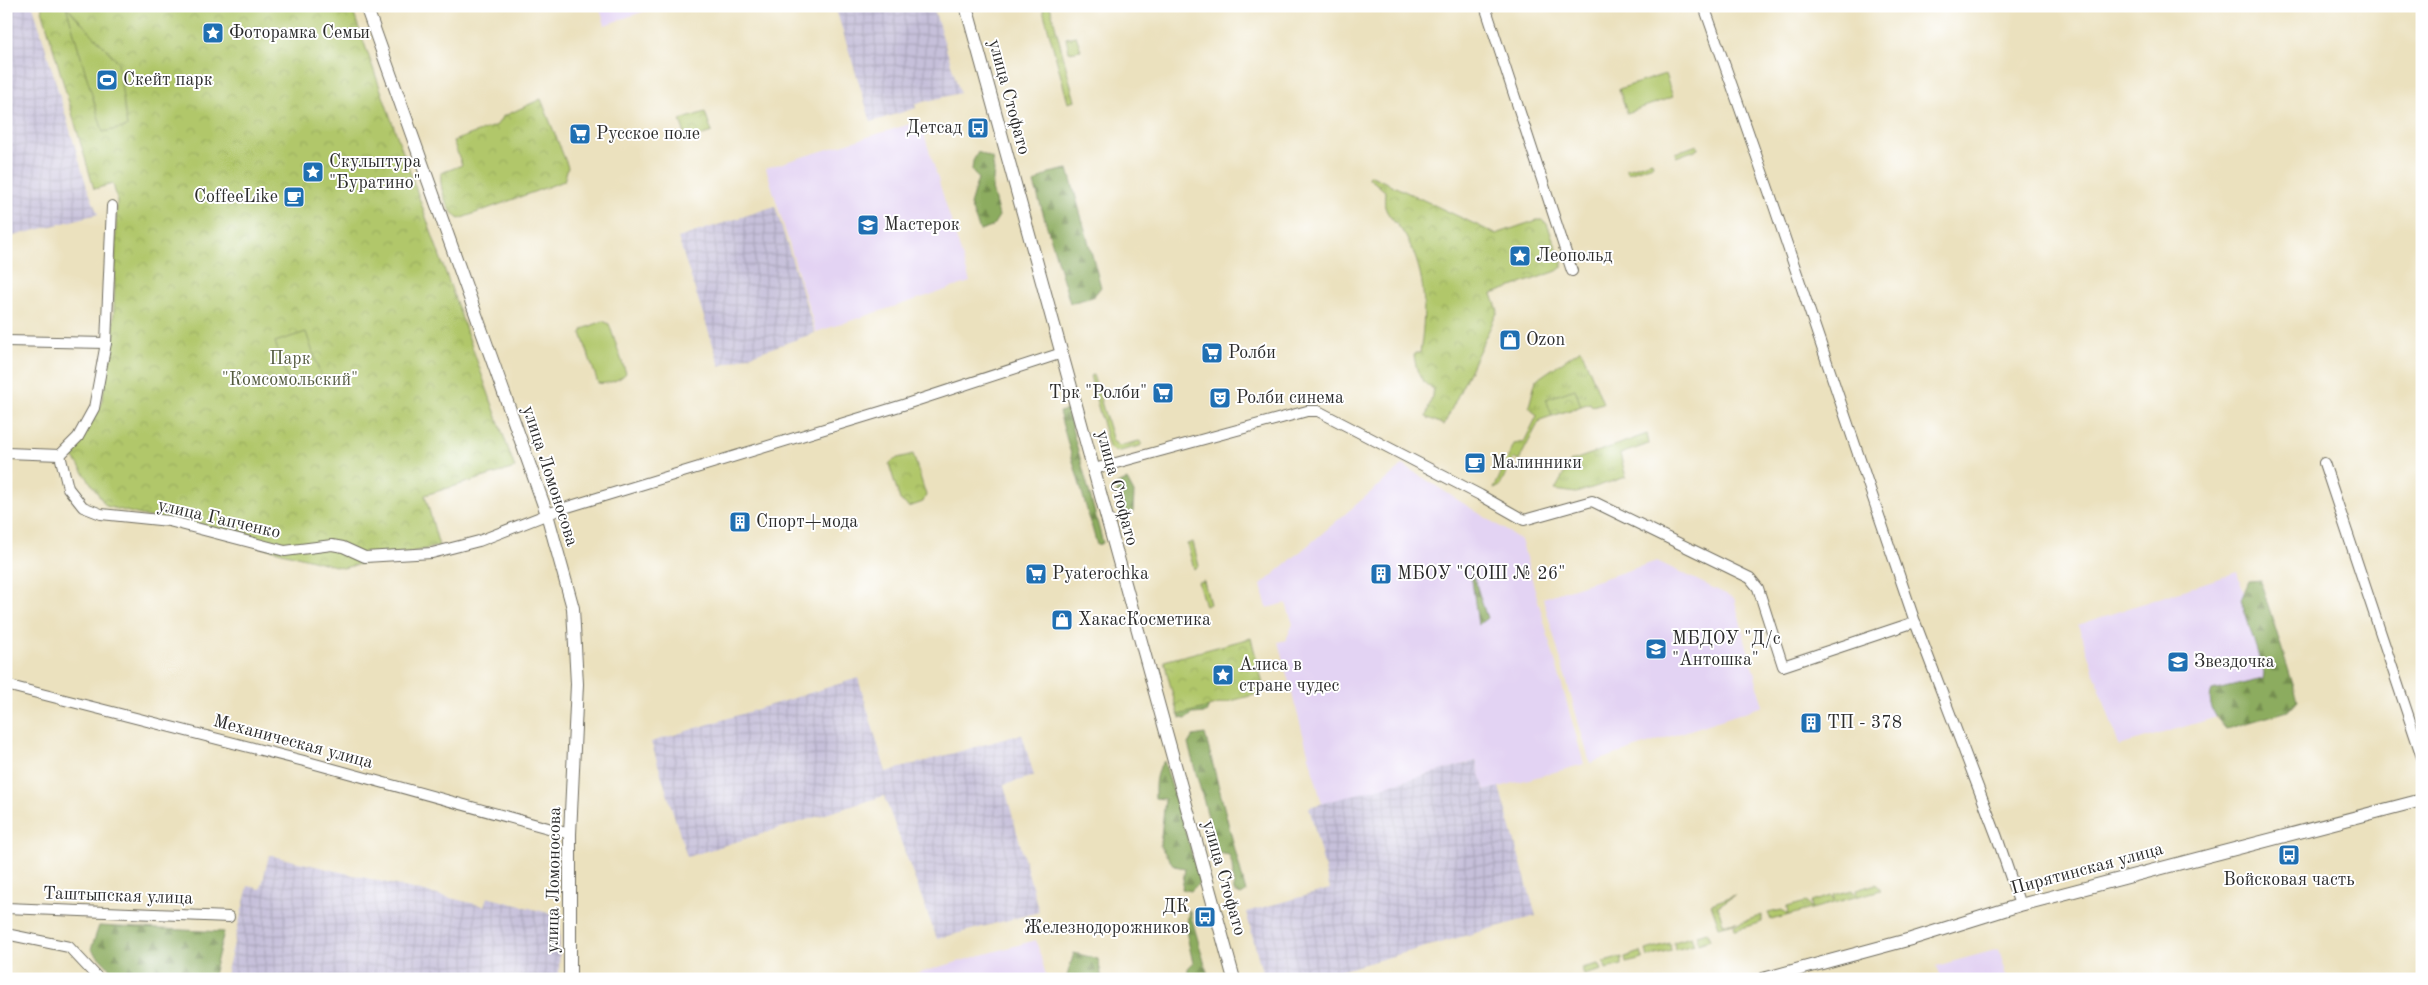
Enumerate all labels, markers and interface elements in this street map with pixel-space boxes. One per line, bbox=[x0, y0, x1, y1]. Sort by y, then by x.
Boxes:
place icon: Фоторамка Семьи bbox=[201, 21, 225, 45]
place label: Фоторамка Семьи bbox=[229, 24, 370, 42]
street label: улица Стофато bbox=[984, 37, 1033, 157]
sports icon: Скейт парк bbox=[95, 68, 119, 92]
place label: Скейт парк bbox=[123, 71, 213, 89]
bus stop icon: Детсад bbox=[966, 116, 990, 140]
place label: Детсад bbox=[906, 119, 962, 137]
supermarket icon: Русское поле bbox=[568, 122, 592, 146]
place label: Русское поле bbox=[596, 125, 700, 143]
place label: Скульптура "Буратино" bbox=[329, 153, 421, 192]
place icon: Скульптура "Буратино" bbox=[301, 160, 325, 184]
cafe icon: CoffeeLike bbox=[282, 185, 306, 209]
place label: CoffeeLike bbox=[194, 188, 278, 206]
school or university icon: Мастерок bbox=[856, 213, 880, 237]
place label: Мастерок bbox=[884, 216, 960, 234]
place icon: Леопольд bbox=[1508, 244, 1532, 268]
place label: Леопольд bbox=[1536, 247, 1612, 265]
shop icon: Ozon bbox=[1498, 328, 1522, 352]
place label: Ozon bbox=[1526, 331, 1565, 349]
supermarket icon: Ролби bbox=[1200, 341, 1224, 365]
place label: Ролби bbox=[1228, 344, 1276, 362]
park label: Парк "Комсомольский" bbox=[222, 350, 358, 389]
supermarket icon: Трк "Ролби" bbox=[1151, 381, 1175, 405]
place label: Трк "Ролби" bbox=[1049, 384, 1147, 402]
theatre icon: Ролби синема bbox=[1208, 386, 1232, 410]
place label: Ролби синема bbox=[1236, 389, 1344, 407]
street label: улица Ломоносова bbox=[519, 404, 581, 549]
street label: улица Стофато bbox=[1092, 428, 1141, 548]
cafe icon: Малинники bbox=[1463, 451, 1487, 475]
place label: Малинники bbox=[1491, 454, 1582, 472]
street label: улица Гапченко bbox=[156, 496, 282, 542]
building icon: Спорт+мода bbox=[728, 510, 752, 534]
place label: Спорт+мода bbox=[756, 513, 858, 531]
supermarket icon: Pyaterochka bbox=[1024, 562, 1048, 586]
building icon: МБОУ "СОШ № 26" bbox=[1369, 562, 1393, 586]
place label: Pyaterochka bbox=[1052, 565, 1149, 583]
place label: МБОУ "СОШ № 26" bbox=[1397, 565, 1565, 583]
shop icon: ХакасКосметика bbox=[1050, 608, 1074, 632]
place label: ХакасКосметика bbox=[1078, 611, 1211, 629]
place label: МБДОУ "Д/с "Антошка" bbox=[1672, 630, 1781, 669]
school or university icon: МБДОУ "Д/с "Антошка" bbox=[1644, 637, 1668, 661]
school or university icon: Звездочка bbox=[2166, 650, 2190, 674]
place label: Звездочка bbox=[2194, 653, 2275, 671]
place label: Алиса в стране чудес bbox=[1239, 656, 1340, 695]
place icon: Алиса в стране чудес bbox=[1211, 663, 1235, 687]
building icon: ТП - 378 bbox=[1799, 711, 1823, 735]
street label: Механическая улица bbox=[211, 712, 375, 772]
place label: ТП - 378 bbox=[1827, 714, 1902, 732]
street label: улица Ломоносова bbox=[544, 807, 564, 953]
street label: улица Стофато bbox=[1198, 818, 1249, 938]
street label: Пирятинская улица bbox=[2009, 840, 2165, 898]
bus stop icon: Войсковая часть bbox=[2277, 843, 2301, 867]
place label: Войсковая часть bbox=[2223, 871, 2355, 889]
street label: Таштыпская улица bbox=[43, 884, 193, 908]
place label: ДК Железнодорожников bbox=[1024, 898, 1189, 937]
bus stop icon: ДК Железнодорожников bbox=[1193, 905, 1217, 929]

